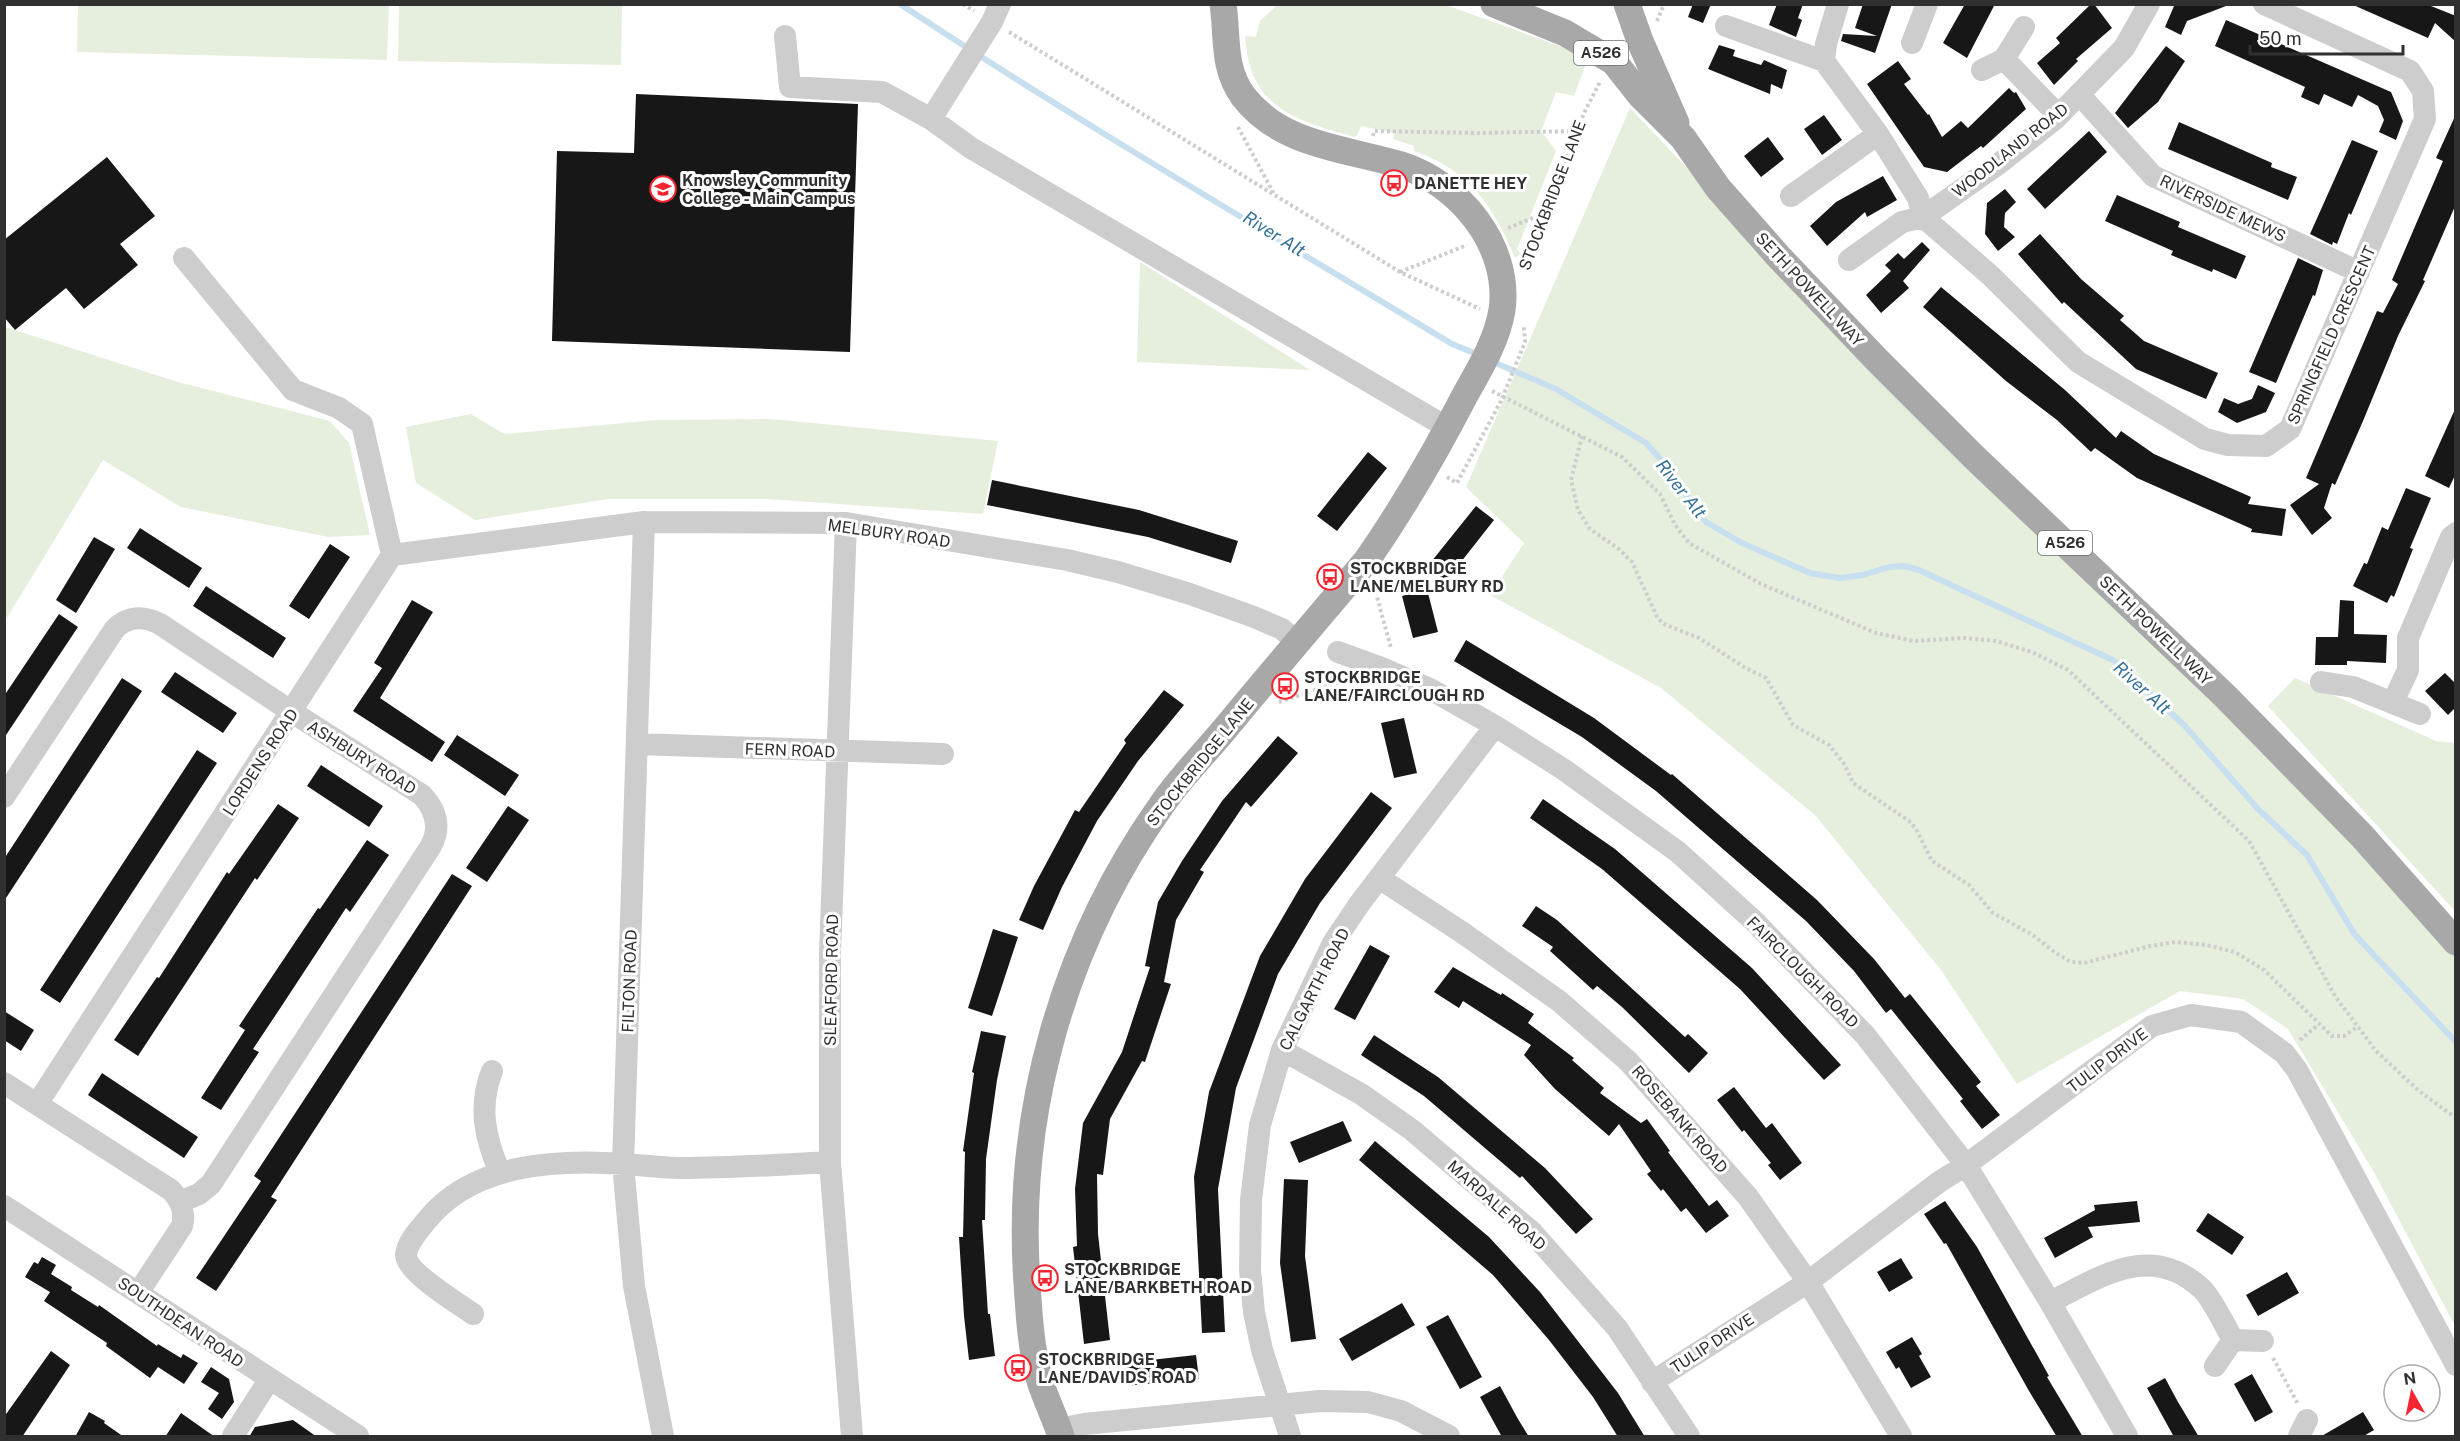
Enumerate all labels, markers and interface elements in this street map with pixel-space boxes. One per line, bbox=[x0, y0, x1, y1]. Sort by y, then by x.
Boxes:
scale bar bbox=[2250, 18, 2403, 56]
text: 50 m bbox=[2259, 28, 2302, 49]
road number: A526 bbox=[1574, 41, 1628, 65]
street label: WOODLAND ROAD bbox=[1949, 99, 2072, 202]
street label: STOCKBRIDGE LANE bbox=[1515, 117, 1590, 273]
bus stop icon: DANETTE HEY bbox=[1379, 168, 1409, 198]
place label: Knowsley Community College - Main Campus bbox=[682, 171, 855, 208]
street label: RIVERSIDE MEWS bbox=[2157, 171, 2289, 246]
school or university icon: Knowsley Community College - Main Campus bbox=[648, 174, 678, 204]
place label: DANETTE HEY bbox=[1414, 174, 1527, 193]
water label: River Alt bbox=[1239, 206, 1309, 261]
street label: SETH POWELL WAY bbox=[1752, 228, 1868, 350]
street label: SPRINGFIELD CRESCENT bbox=[2283, 243, 2380, 427]
water label: River Alt bbox=[1652, 455, 1711, 523]
street label: MELBURY ROAD bbox=[826, 515, 952, 552]
road number: A526 bbox=[2038, 531, 2092, 555]
place label: STOCKBRIDGE LANE/MELBURY RD bbox=[1350, 559, 1504, 596]
bus stop icon: STOCKBRIDGE LANE/MELBURY RD bbox=[1315, 562, 1345, 592]
street label: SETH POWELL WAY bbox=[2096, 572, 2216, 689]
water label: River Alt bbox=[2110, 657, 2175, 719]
place label: STOCKBRIDGE LANE/FAIRCLOUGH RD bbox=[1304, 668, 1485, 705]
bus stop icon: STOCKBRIDGE LANE/FAIRCLOUGH RD bbox=[1270, 671, 1300, 701]
street label: STOCKBRIDGE LANE bbox=[1143, 694, 1258, 830]
street label: LORDENS ROAD bbox=[219, 705, 302, 819]
street label: ASHBURY ROAD bbox=[304, 716, 419, 798]
street label: FERN ROAD bbox=[744, 739, 836, 762]
street label: FAIRCLOUGH ROAD bbox=[1743, 913, 1862, 1032]
street label: SLEAFORD ROAD bbox=[821, 914, 842, 1046]
street label: CALGARTH ROAD bbox=[1275, 925, 1354, 1054]
street label: FILTON ROAD bbox=[618, 929, 641, 1033]
street label: TULIP DRIVE bbox=[2063, 1024, 2151, 1097]
street label: ROSEBANK ROAD bbox=[1628, 1062, 1731, 1177]
street label: MARDALE ROAD bbox=[1444, 1156, 1550, 1254]
place label: STOCKBRIDGE LANE/BARKBETH ROAD bbox=[1064, 1260, 1252, 1297]
bus stop icon: STOCKBRIDGE LANE/BARKBETH ROAD bbox=[1030, 1263, 1060, 1293]
street label: SOUTHDEAN ROAD bbox=[114, 1273, 247, 1372]
street label: TULIP DRIVE bbox=[1667, 1309, 1758, 1377]
place label: STOCKBRIDGE LANE/DAVIDS ROAD bbox=[1038, 1350, 1197, 1387]
bus stop icon: STOCKBRIDGE LANE/DAVIDS ROAD bbox=[1003, 1353, 1033, 1383]
north arrow bbox=[2382, 1363, 2442, 1423]
text: N bbox=[2402, 1368, 2417, 1389]

